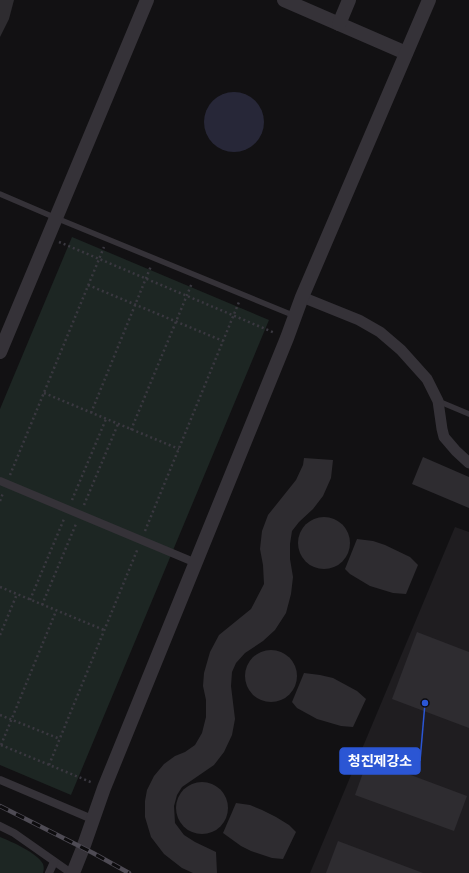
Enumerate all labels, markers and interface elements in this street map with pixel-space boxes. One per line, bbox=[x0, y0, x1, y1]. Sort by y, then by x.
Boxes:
callout: 청진제강소 bbox=[340, 748, 420, 774]
text: 청진제강소 bbox=[348, 753, 412, 769]

